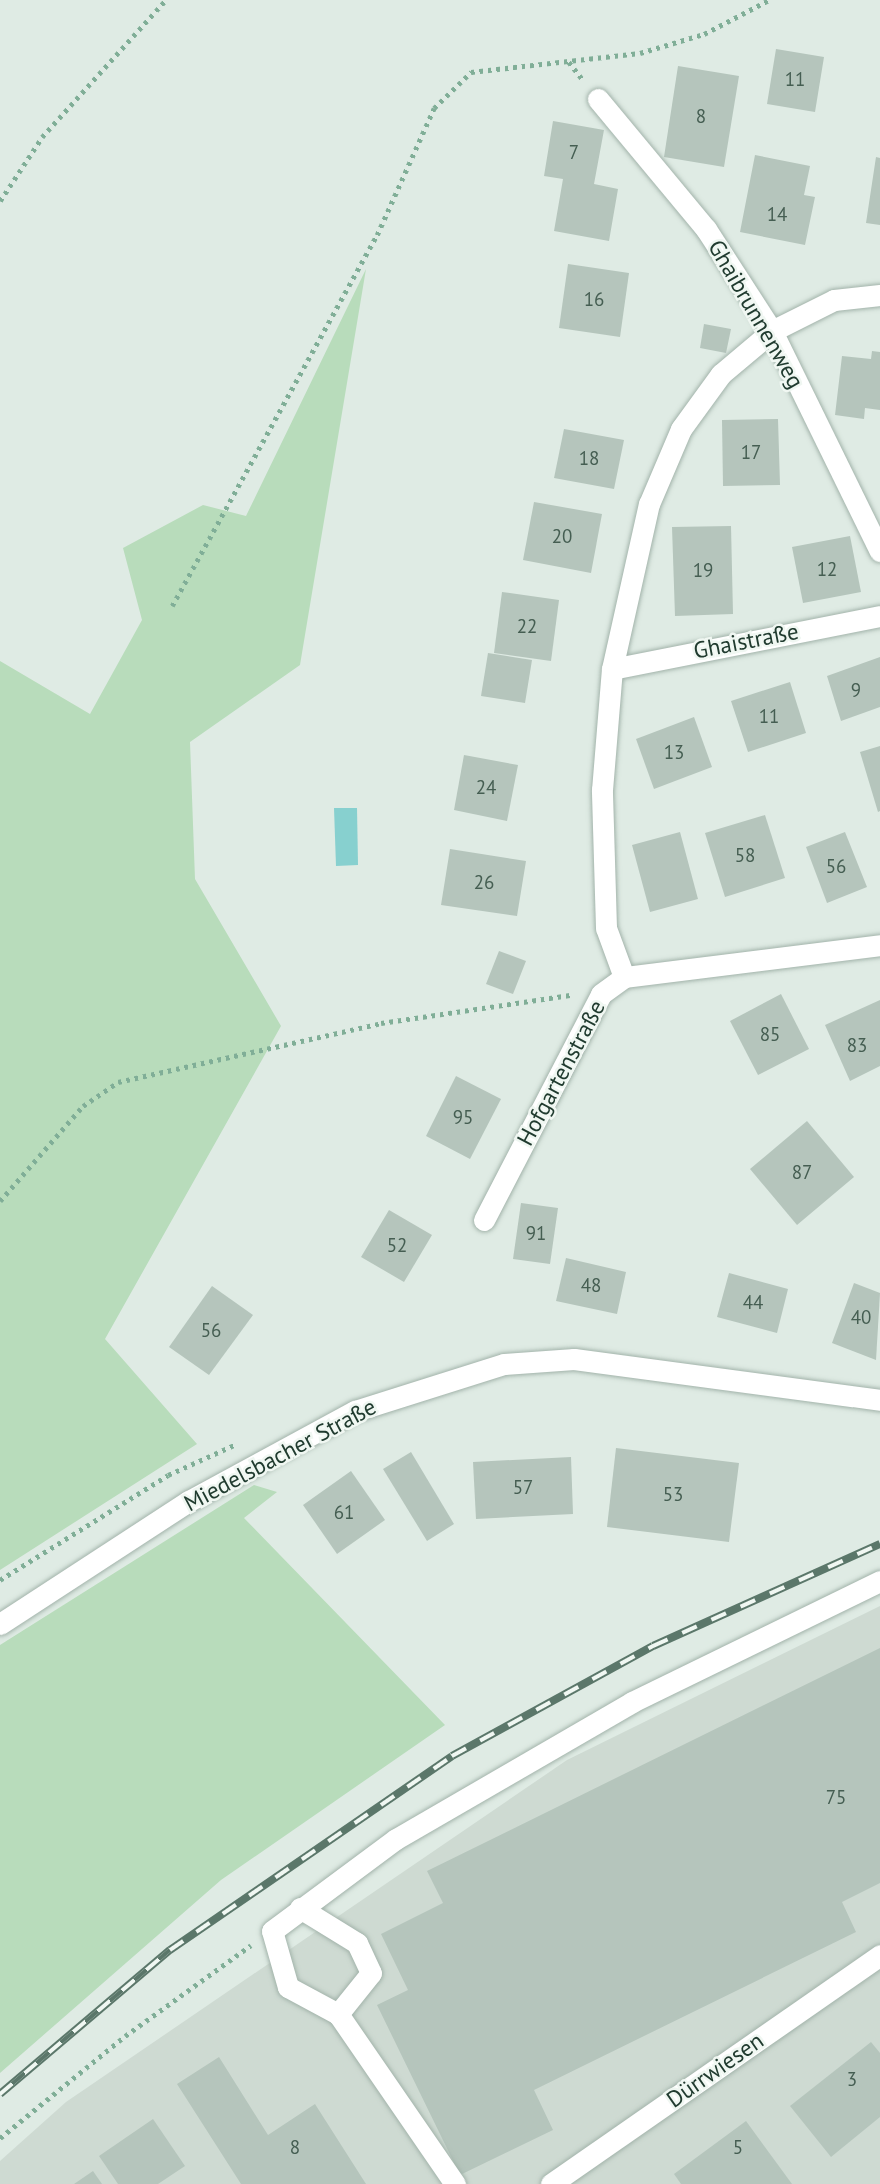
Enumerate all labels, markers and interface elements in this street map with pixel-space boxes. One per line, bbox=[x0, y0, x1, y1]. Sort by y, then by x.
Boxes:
house number: 11 bbox=[785, 69, 805, 91]
house number: 8 bbox=[696, 106, 706, 128]
house number: 7 bbox=[569, 142, 579, 164]
house number: 14 bbox=[767, 204, 787, 226]
street label: Ghaibrunnenweg bbox=[702, 235, 810, 393]
house number: 16 bbox=[584, 289, 604, 311]
house number: 17 bbox=[741, 442, 761, 464]
house number: 18 bbox=[579, 448, 599, 470]
house number: 20 bbox=[552, 526, 572, 548]
house number: 12 bbox=[817, 559, 837, 581]
house number: 19 bbox=[693, 560, 713, 582]
house number: 22 bbox=[517, 616, 537, 638]
street label: Ghaistraße bbox=[691, 617, 801, 665]
house number: 9 bbox=[851, 680, 861, 702]
house number: 11 bbox=[759, 706, 779, 728]
house number: 13 bbox=[664, 742, 684, 764]
house number: 24 bbox=[476, 777, 496, 799]
house number: 58 bbox=[735, 845, 755, 867]
house number: 56 bbox=[826, 856, 846, 878]
house number: 26 bbox=[474, 872, 494, 894]
street label: Hofgartenstraße bbox=[511, 996, 611, 1150]
house number: 85 bbox=[760, 1024, 780, 1046]
house number: 83 bbox=[847, 1035, 867, 1057]
house number: 95 bbox=[453, 1107, 473, 1129]
house number: 87 bbox=[792, 1162, 812, 1184]
house number: 91 bbox=[526, 1223, 546, 1245]
house number: 52 bbox=[387, 1235, 407, 1257]
house number: 48 bbox=[581, 1275, 601, 1297]
house number: 44 bbox=[743, 1292, 763, 1314]
house number: 40 bbox=[851, 1307, 871, 1329]
house number: 56 bbox=[201, 1320, 221, 1342]
street label: Miedelsbacher Straße bbox=[179, 1393, 381, 1517]
house number: 57 bbox=[513, 1477, 533, 1499]
house number: 53 bbox=[663, 1484, 683, 1506]
house number: 61 bbox=[334, 1502, 354, 1524]
house number: 75 bbox=[826, 1787, 846, 1809]
street label: Dürrwiesen bbox=[661, 2027, 769, 2113]
house number: 3 bbox=[847, 2069, 857, 2091]
house number: 8 bbox=[290, 2137, 300, 2159]
house number: 5 bbox=[733, 2137, 743, 2159]

